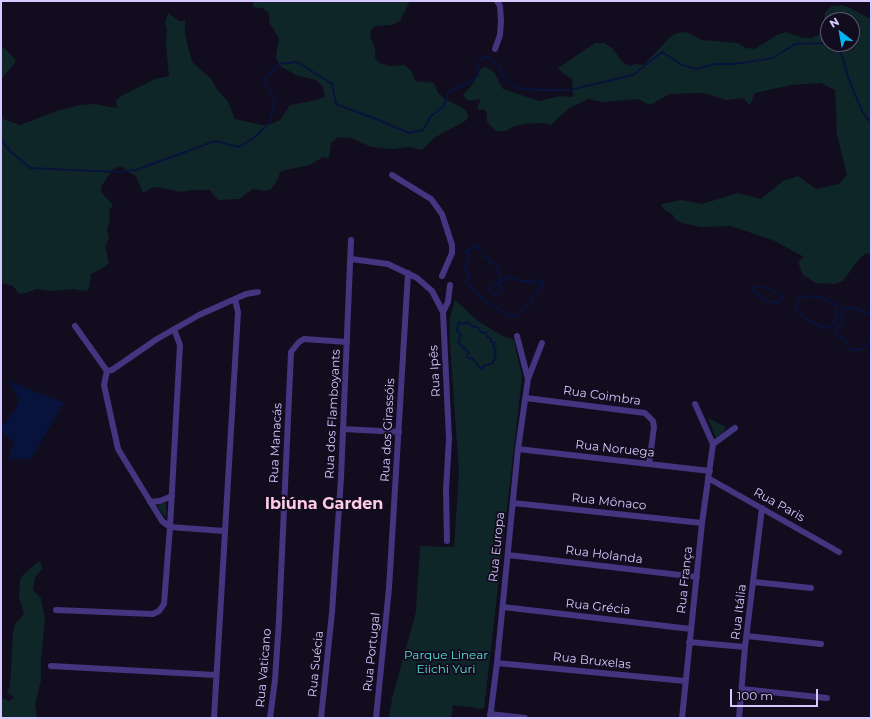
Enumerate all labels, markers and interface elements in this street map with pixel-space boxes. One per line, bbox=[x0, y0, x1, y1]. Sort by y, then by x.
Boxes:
north arrow bbox=[820, 12, 860, 52]
text: N bbox=[827, 14, 842, 31]
street label: Rua Ipês bbox=[426, 345, 444, 397]
street label: Rua dos Flamboyants bbox=[322, 349, 344, 479]
street label: Rua dos Girassóis bbox=[378, 378, 398, 482]
street label: Rua Coimbra bbox=[562, 383, 642, 409]
street label: Rua Manacás bbox=[267, 402, 285, 484]
street label: Rua Noruega bbox=[575, 438, 655, 460]
street label: Rua Paris bbox=[751, 485, 807, 525]
street label: Rua Mônaco bbox=[571, 491, 647, 513]
district label: Ibiúna Garden bbox=[265, 494, 383, 514]
street label: Rua Europa bbox=[486, 511, 508, 583]
street label: Rua Holanda bbox=[564, 543, 644, 567]
street label: Rua França bbox=[674, 546, 696, 614]
street label: Rua Itália bbox=[728, 583, 750, 641]
street label: Rua Grécia bbox=[565, 596, 631, 618]
street label: Rua Portugal bbox=[361, 612, 383, 692]
street label: Rua Vaticano bbox=[253, 628, 275, 708]
street label: Rua Suécia bbox=[305, 630, 327, 698]
park label: Parque Linear Eiichi Yuri bbox=[404, 648, 488, 676]
street label: Rua Bruxelas bbox=[552, 650, 632, 672]
scale bar bbox=[732, 681, 820, 707]
text: 100 m bbox=[737, 688, 773, 703]

